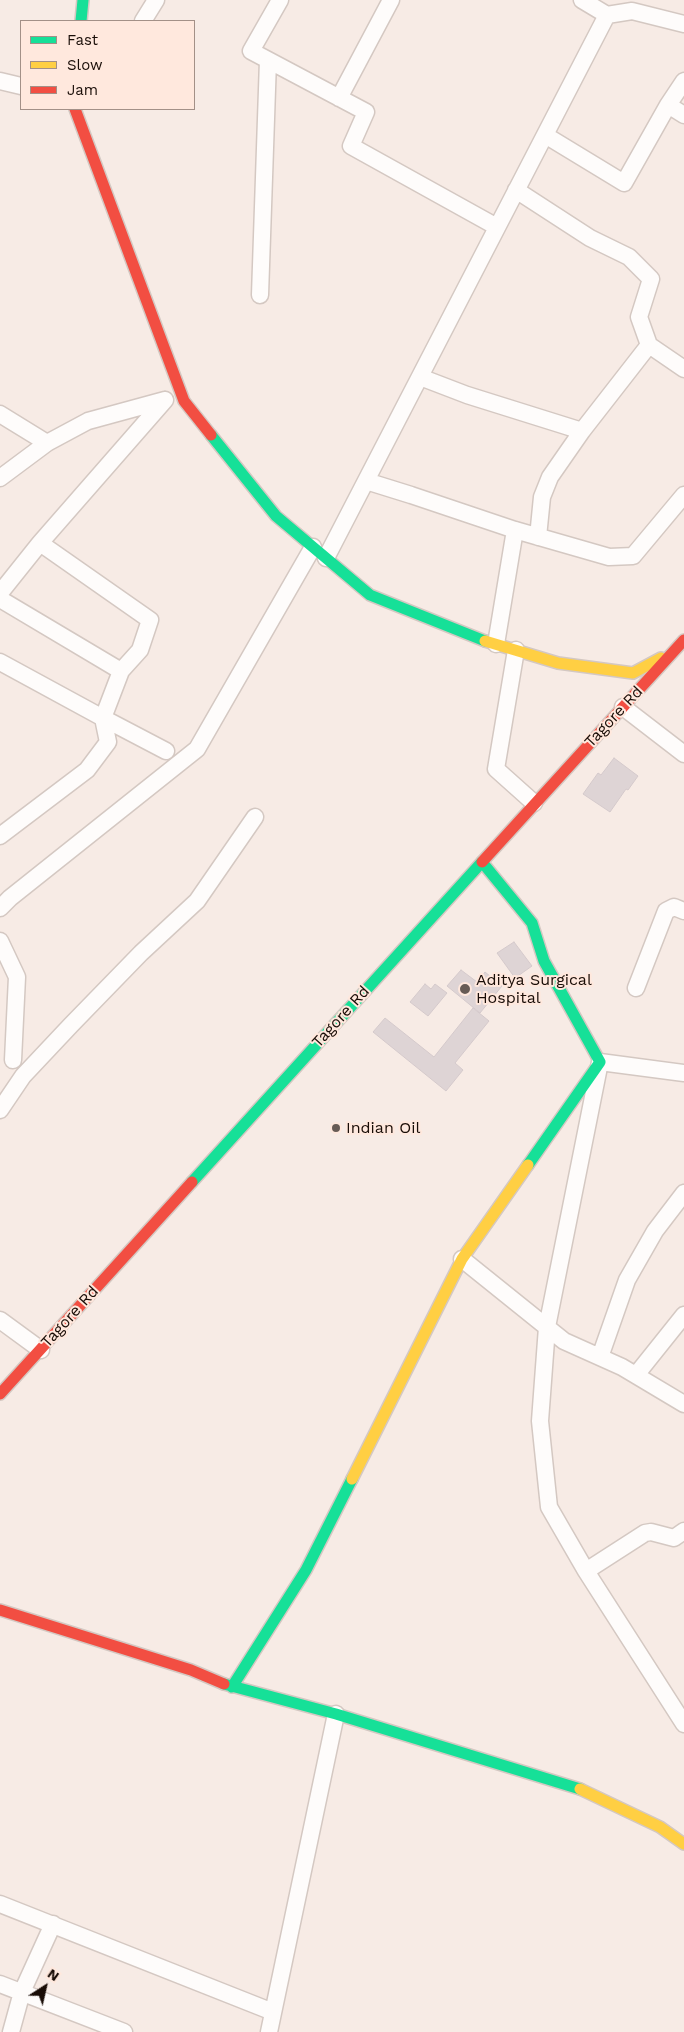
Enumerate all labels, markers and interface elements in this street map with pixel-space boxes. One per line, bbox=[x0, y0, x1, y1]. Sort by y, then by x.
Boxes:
legend bbox=[20, 20, 195, 110]
text: Fast bbox=[67, 31, 98, 49]
text: Slow bbox=[67, 56, 103, 74]
text: Jam bbox=[67, 81, 98, 99]
street label: Tagore Rd bbox=[581, 682, 647, 752]
place label: Aditya Surgical Hospital bbox=[476, 970, 592, 1008]
street label: Tagore Rd bbox=[308, 982, 374, 1052]
marker: Aditya Surgical Hospital bbox=[458, 982, 472, 996]
place label: Indian Oil bbox=[346, 1118, 420, 1138]
marker: Indian Oil bbox=[330, 1122, 342, 1134]
street label: Tagore Rd bbox=[37, 1282, 103, 1352]
north arrow bbox=[20, 1962, 70, 2012]
text: N bbox=[45, 1965, 62, 1984]

